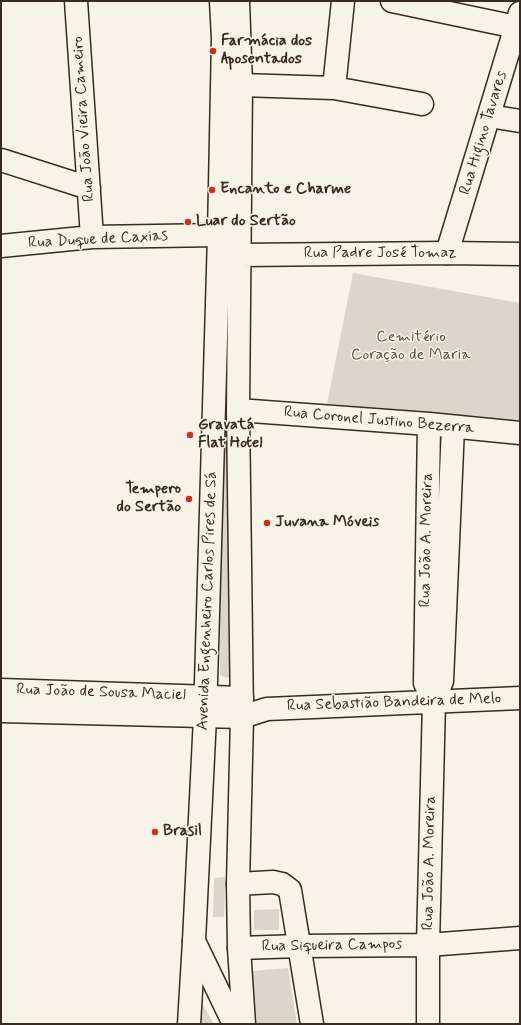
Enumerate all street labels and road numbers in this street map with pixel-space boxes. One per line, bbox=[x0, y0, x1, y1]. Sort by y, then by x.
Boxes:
street label: Rua Joāo Vieira Cameiro bbox=[69, 35, 99, 203]
street label: Rua Higino Tavares bbox=[456, 69, 512, 197]
street label: Rua Duque de Caxias bbox=[28, 227, 168, 253]
street label: Rua Padre José Tomaz bbox=[304, 244, 456, 264]
street label: Rua Coronel Justino Bezerra bbox=[283, 403, 475, 439]
street label: Avenida Engenheiro Carlos Pires de Sá bbox=[194, 471, 222, 731]
street label: Rua João A. Moreira bbox=[416, 472, 438, 608]
street label: Rua João de Sousa Maciel bbox=[16, 680, 186, 706]
street label: Rua Sebastião Bandeira de Melo bbox=[286, 690, 502, 716]
street label: Rua João A. Moreira bbox=[419, 795, 441, 931]
street label: Rua Siqueira Campos bbox=[262, 935, 402, 957]

